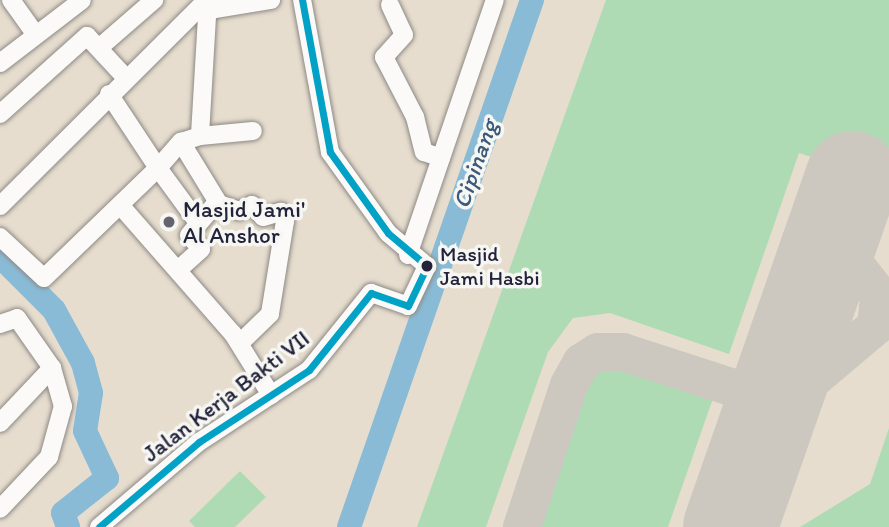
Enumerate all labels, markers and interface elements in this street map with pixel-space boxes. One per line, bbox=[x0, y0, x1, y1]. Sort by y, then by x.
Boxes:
water label: Cipinang bbox=[446, 116, 504, 212]
place label: Masjid Jami' Al Anshor bbox=[183, 195, 305, 249]
marker: Masjid Jami' Al Anshor bbox=[161, 214, 177, 230]
place label: Masjid Jami Hasbi bbox=[440, 241, 540, 291]
marker: Masjid Jami Hasbi bbox=[420, 259, 434, 273]
street label: Jalan Kerja Bakti VII bbox=[137, 324, 315, 468]

